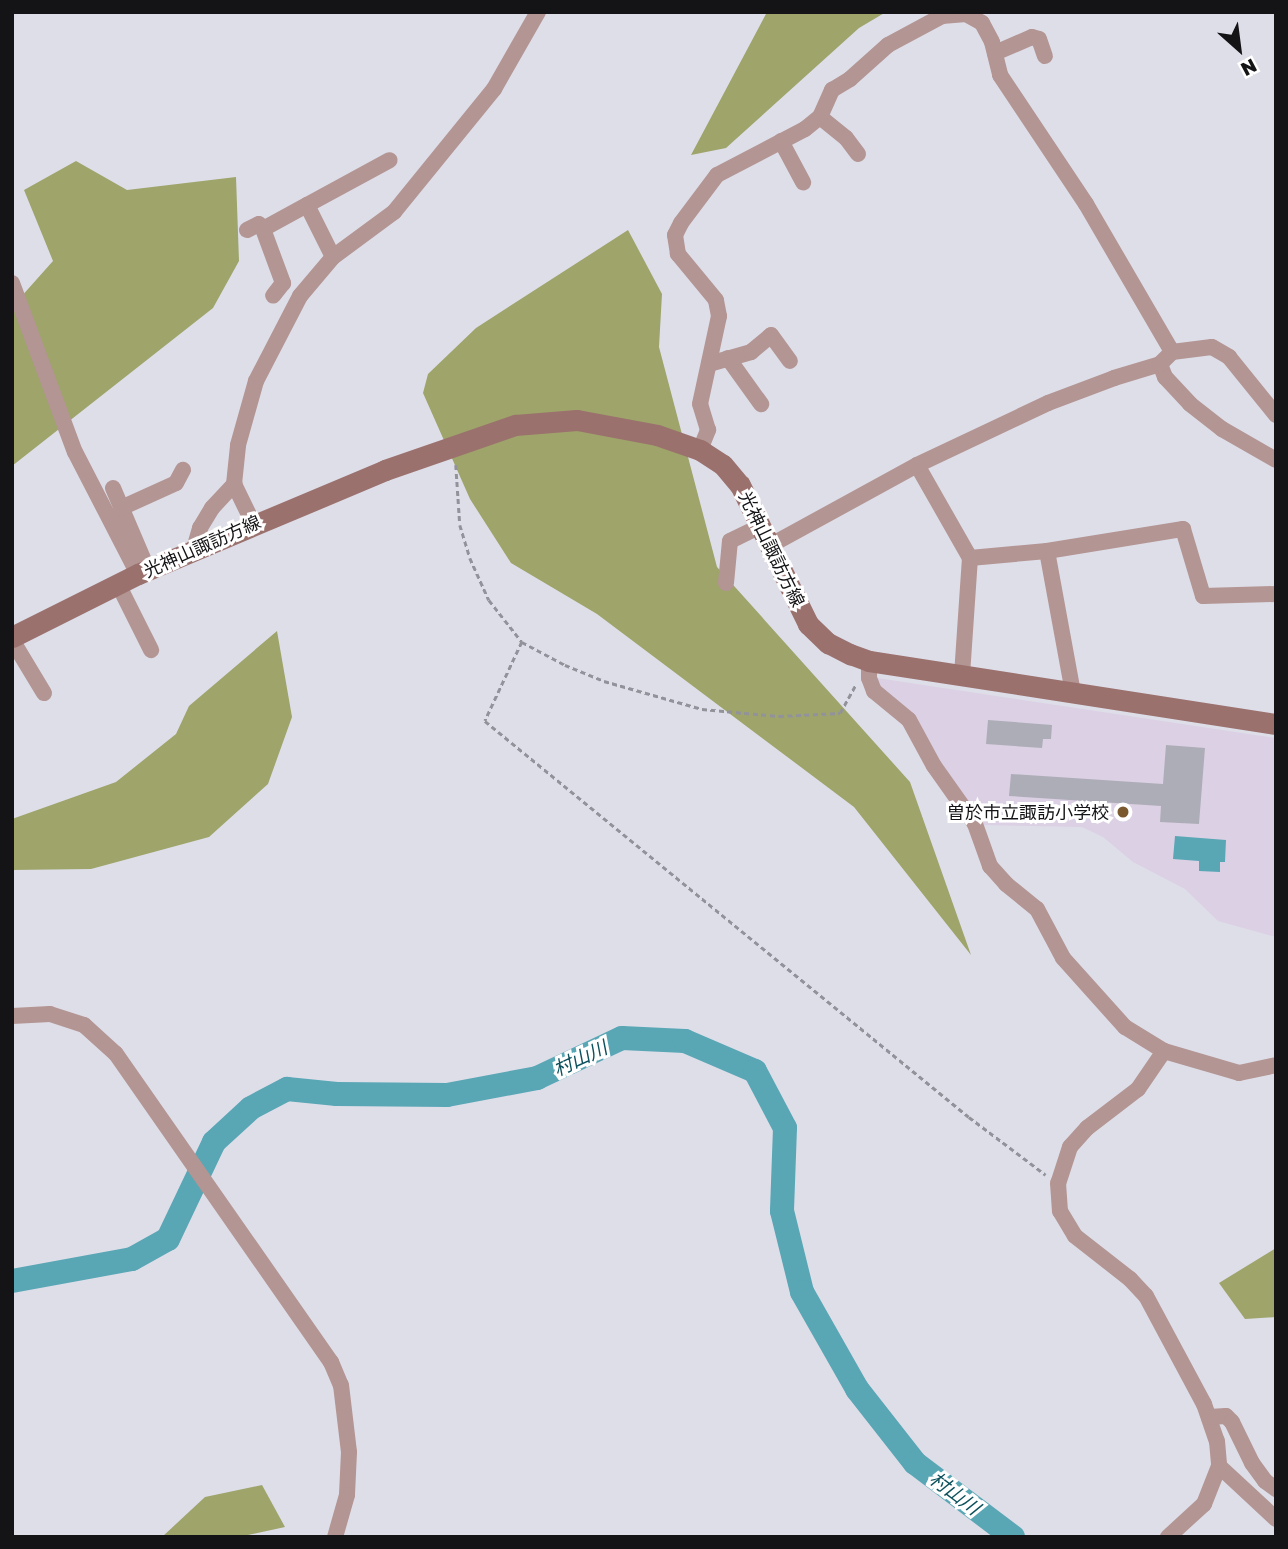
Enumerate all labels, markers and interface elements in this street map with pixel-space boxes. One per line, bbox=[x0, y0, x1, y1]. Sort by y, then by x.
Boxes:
north arrow bbox=[1204, 14, 1274, 84]
text: N bbox=[1237, 54, 1261, 82]
street label: 光神山諏訪方線 bbox=[735, 488, 809, 610]
street label: 光神山諏訪方線 bbox=[140, 511, 264, 581]
place label: 曽於市立諏訪小学校 bbox=[947, 801, 1109, 823]
marker: 曽於市立諏訪小学校 bbox=[1115, 804, 1131, 820]
water label: 村山川 bbox=[549, 1036, 611, 1080]
water label: 村山川 bbox=[925, 1467, 985, 1519]

